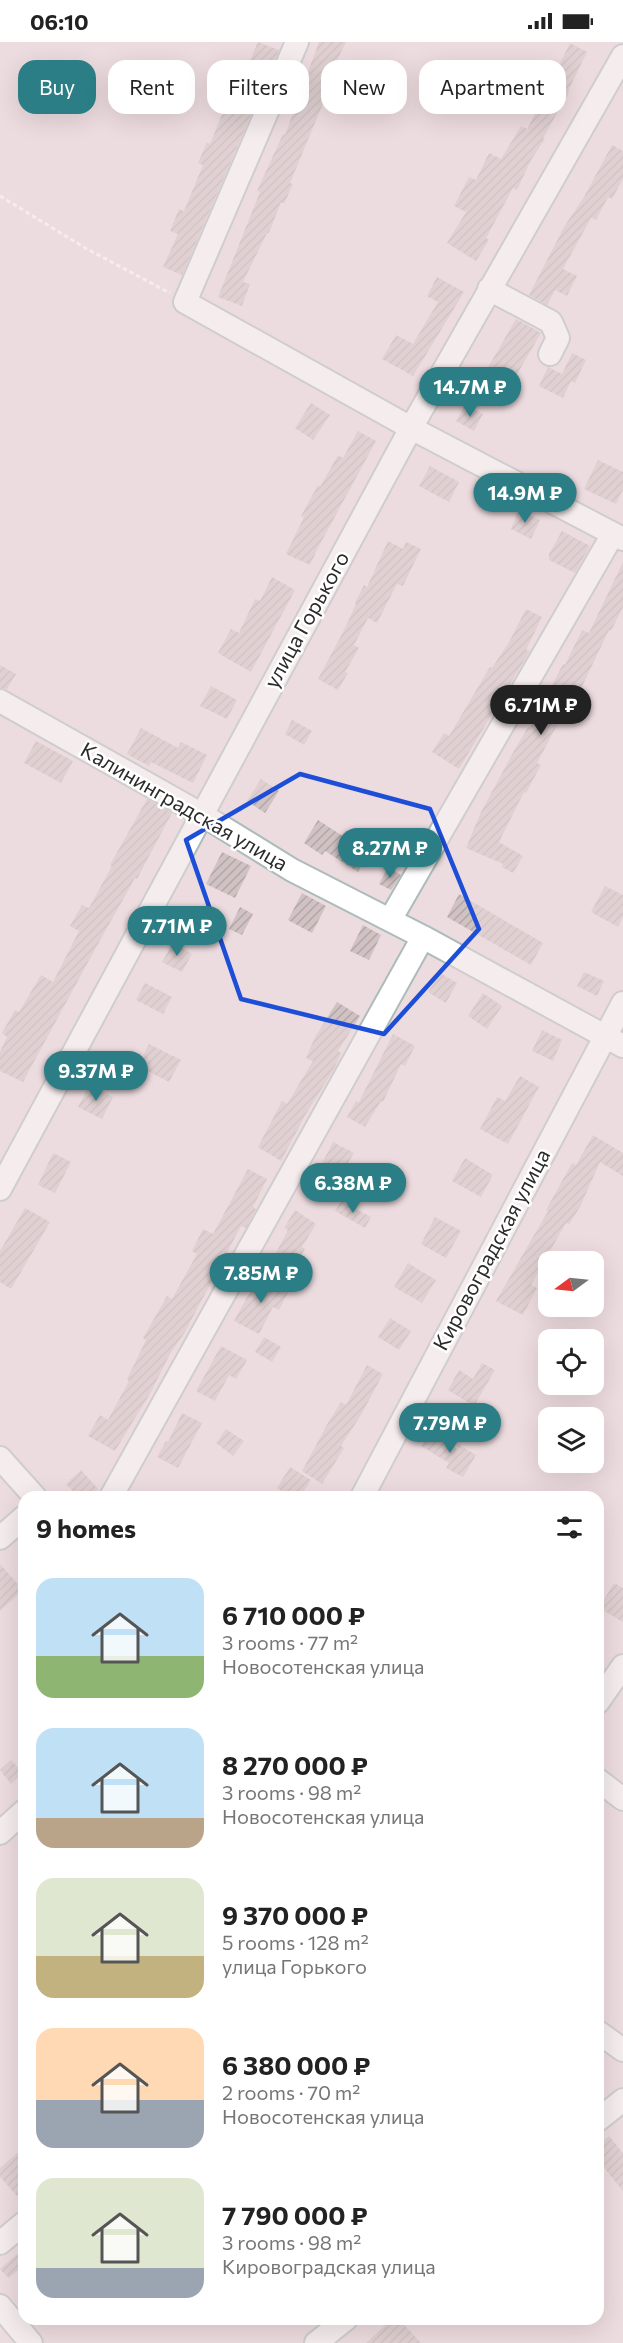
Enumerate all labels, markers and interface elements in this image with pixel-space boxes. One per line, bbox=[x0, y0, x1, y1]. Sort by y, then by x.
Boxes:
text: 06:10 bbox=[30, 8, 89, 35]
chip: Buy bbox=[18, 60, 96, 114]
chip: Rent bbox=[108, 60, 195, 114]
chip: Filters bbox=[207, 60, 309, 114]
chip: New bbox=[321, 60, 407, 114]
chip: Apartment bbox=[419, 60, 566, 114]
pin: 14.7M ₽ bbox=[415, 367, 525, 418]
text: 14.7M ₽ bbox=[433, 374, 507, 398]
pin: 14.9M ₽ bbox=[470, 473, 580, 524]
text: 14.9M ₽ bbox=[488, 480, 562, 504]
street label: улица Горького bbox=[258, 547, 354, 692]
pin: 6.71M ₽ bbox=[486, 685, 596, 736]
text: 6.71M ₽ bbox=[504, 692, 578, 716]
street label: Калининградская улица bbox=[77, 736, 293, 875]
pin: 8.27M ₽ bbox=[335, 828, 445, 879]
text: 8.27M ₽ bbox=[352, 835, 428, 859]
pin: 7.71M ₽ bbox=[122, 906, 232, 957]
text: 7.71M ₽ bbox=[142, 913, 212, 937]
pin: 9.37M ₽ bbox=[41, 1051, 151, 1102]
text: 9.37M ₽ bbox=[58, 1058, 134, 1082]
street label: Кировоградская улица bbox=[427, 1144, 554, 1354]
pin: 6.38M ₽ bbox=[298, 1163, 408, 1214]
text: 6.38M ₽ bbox=[314, 1170, 392, 1194]
north arrow bbox=[538, 1251, 604, 1317]
map controls bbox=[538, 1251, 604, 1473]
pin: 7.85M ₽ bbox=[206, 1253, 316, 1304]
text: 7.85M ₽ bbox=[224, 1260, 298, 1284]
button: locate bbox=[538, 1329, 604, 1395]
pin: 7.79M ₽ bbox=[395, 1403, 505, 1454]
button: layers bbox=[538, 1407, 604, 1473]
text: 7.79M ₽ bbox=[413, 1410, 487, 1434]
icon: filters bbox=[553, 1511, 586, 1544]
text: 9 homes bbox=[36, 1512, 136, 1543]
text: 6 710 000 ₽ bbox=[222, 1599, 365, 1630]
icon: home bbox=[84, 1602, 156, 1674]
text: 3 rooms · 77 m² bbox=[222, 1630, 358, 1654]
text: Новосотенская улица bbox=[222, 1654, 424, 1678]
text: 8 270 000 ₽ bbox=[222, 1749, 368, 1780]
icon: home bbox=[84, 1752, 156, 1824]
text: 3 rooms · 98 m² bbox=[222, 1780, 361, 1804]
text: Новосотенская улица bbox=[222, 1804, 424, 1828]
text: 9 370 000 ₽ bbox=[222, 1899, 368, 1930]
icon: home bbox=[84, 1902, 156, 1974]
text: 5 rooms · 128 m² bbox=[222, 1930, 369, 1954]
text: улица Горького bbox=[222, 1954, 367, 1978]
text: 6 380 000 ₽ bbox=[222, 2049, 370, 2080]
icon: home bbox=[84, 2052, 156, 2124]
text: 2 rooms · 70 m² bbox=[222, 2080, 360, 2104]
text: Новосотенская улица bbox=[222, 2104, 424, 2128]
text: 7 790 000 ₽ bbox=[222, 2199, 368, 2230]
icon: home bbox=[84, 2202, 156, 2274]
text: 3 rooms · 98 m² bbox=[222, 2230, 361, 2254]
text: Кировоградская улица bbox=[222, 2254, 436, 2278]

